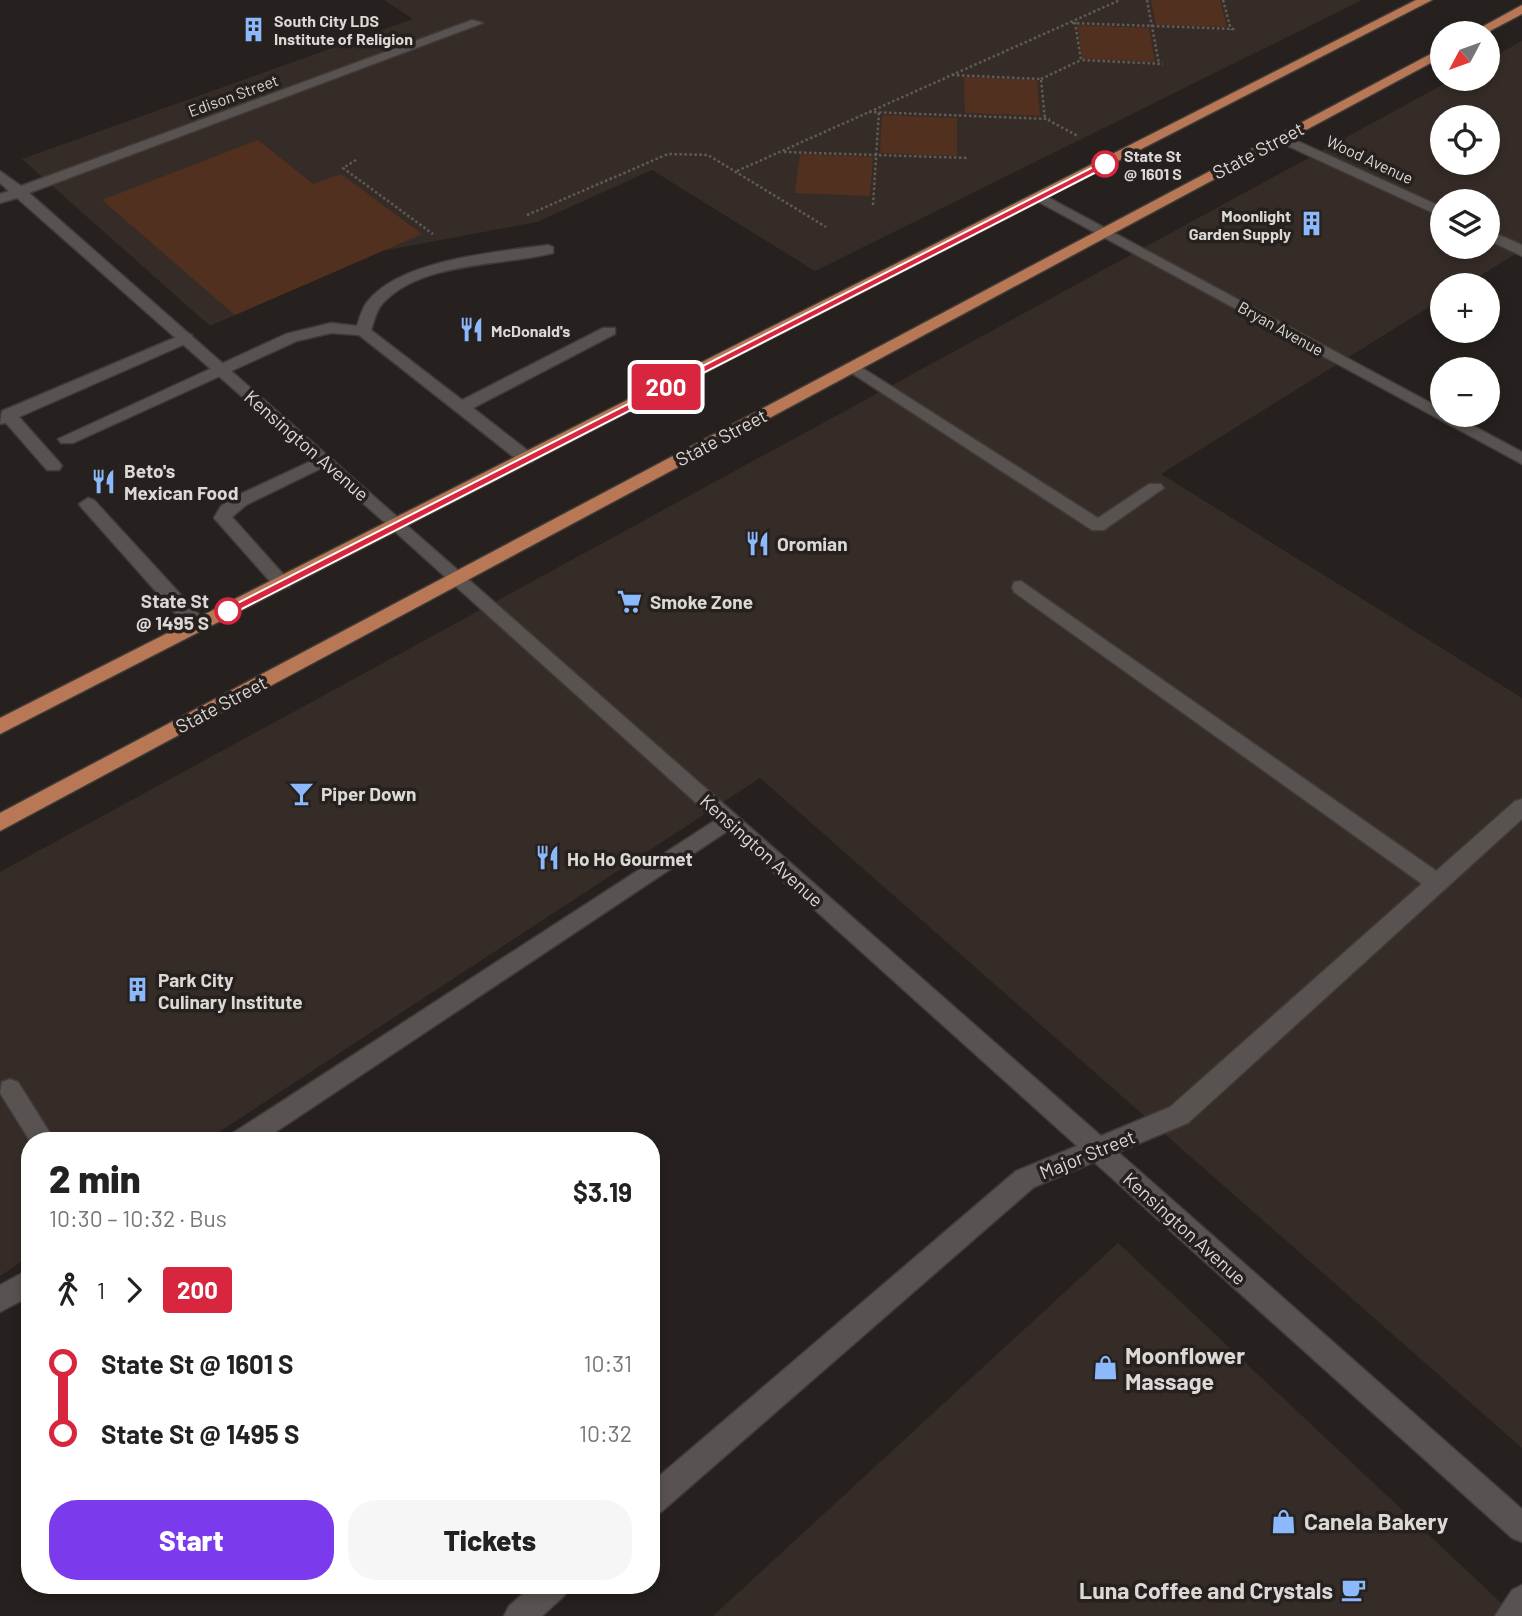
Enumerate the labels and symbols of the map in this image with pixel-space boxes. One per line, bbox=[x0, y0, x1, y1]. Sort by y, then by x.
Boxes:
place label: South City LDS Institute of Religion bbox=[274, 11, 413, 48]
building icon: South City LDS Institute of Religion bbox=[240, 15, 268, 43]
north arrow bbox=[1430, 21, 1500, 91]
street label: Edison Street bbox=[185, 70, 281, 120]
street label: State Street bbox=[1208, 116, 1308, 184]
street label: Wood Avenue bbox=[1324, 131, 1416, 187]
place label: State St @ 1601 S bbox=[1124, 146, 1182, 183]
marker: State St @ 1601 S bbox=[1092, 151, 1118, 177]
place label: Moonlight Garden Supply bbox=[1189, 206, 1291, 243]
building icon: Moonlight Garden Supply bbox=[1297, 210, 1325, 238]
street label: Bryan Avenue bbox=[1235, 297, 1327, 359]
restaurant icon: McDonald's bbox=[457, 316, 485, 344]
place label: McDonald's bbox=[491, 321, 570, 340]
line badge: 200 bbox=[626, 364, 706, 410]
street label: Kensington Avenue bbox=[240, 385, 374, 505]
street label: State Street bbox=[671, 403, 771, 471]
place label: Beto's Mexican Food bbox=[124, 459, 238, 504]
restaurant icon: Beto's Mexican Food bbox=[90, 467, 118, 495]
restaurant icon: Oromian bbox=[743, 529, 771, 557]
place label: Oromian bbox=[777, 532, 848, 555]
supermarket icon: Smoke Zone bbox=[616, 587, 644, 615]
place label: State St @ 1495 S bbox=[136, 589, 209, 634]
place label: Smoke Zone bbox=[650, 590, 753, 613]
marker: State St @ 1495 S bbox=[215, 598, 241, 624]
street label: State Street bbox=[171, 670, 271, 738]
bar icon: Piper Down bbox=[287, 779, 315, 807]
place label: Piper Down bbox=[321, 782, 416, 805]
street label: Kensington Avenue bbox=[696, 789, 828, 911]
restaurant icon: Ho Ho Gourmet bbox=[533, 844, 561, 872]
place label: Ho Ho Gourmet bbox=[567, 847, 693, 870]
place label: Park City Culinary Institute bbox=[158, 968, 303, 1013]
building icon: Park City Culinary Institute bbox=[124, 976, 152, 1004]
street label: Major Street bbox=[1036, 1124, 1138, 1184]
street label: Kensington Avenue bbox=[1119, 1167, 1251, 1289]
place label: Moonflower Massage bbox=[1125, 1341, 1245, 1395]
shop icon: Moonflower Massage bbox=[1091, 1354, 1119, 1382]
shop icon: Canela Bakery bbox=[1270, 1507, 1298, 1535]
place label: Canela Bakery bbox=[1304, 1507, 1449, 1535]
place label: Luna Coffee and Crystals bbox=[1079, 1576, 1333, 1604]
cafe icon: Luna Coffee and Crystals bbox=[1339, 1576, 1367, 1604]

